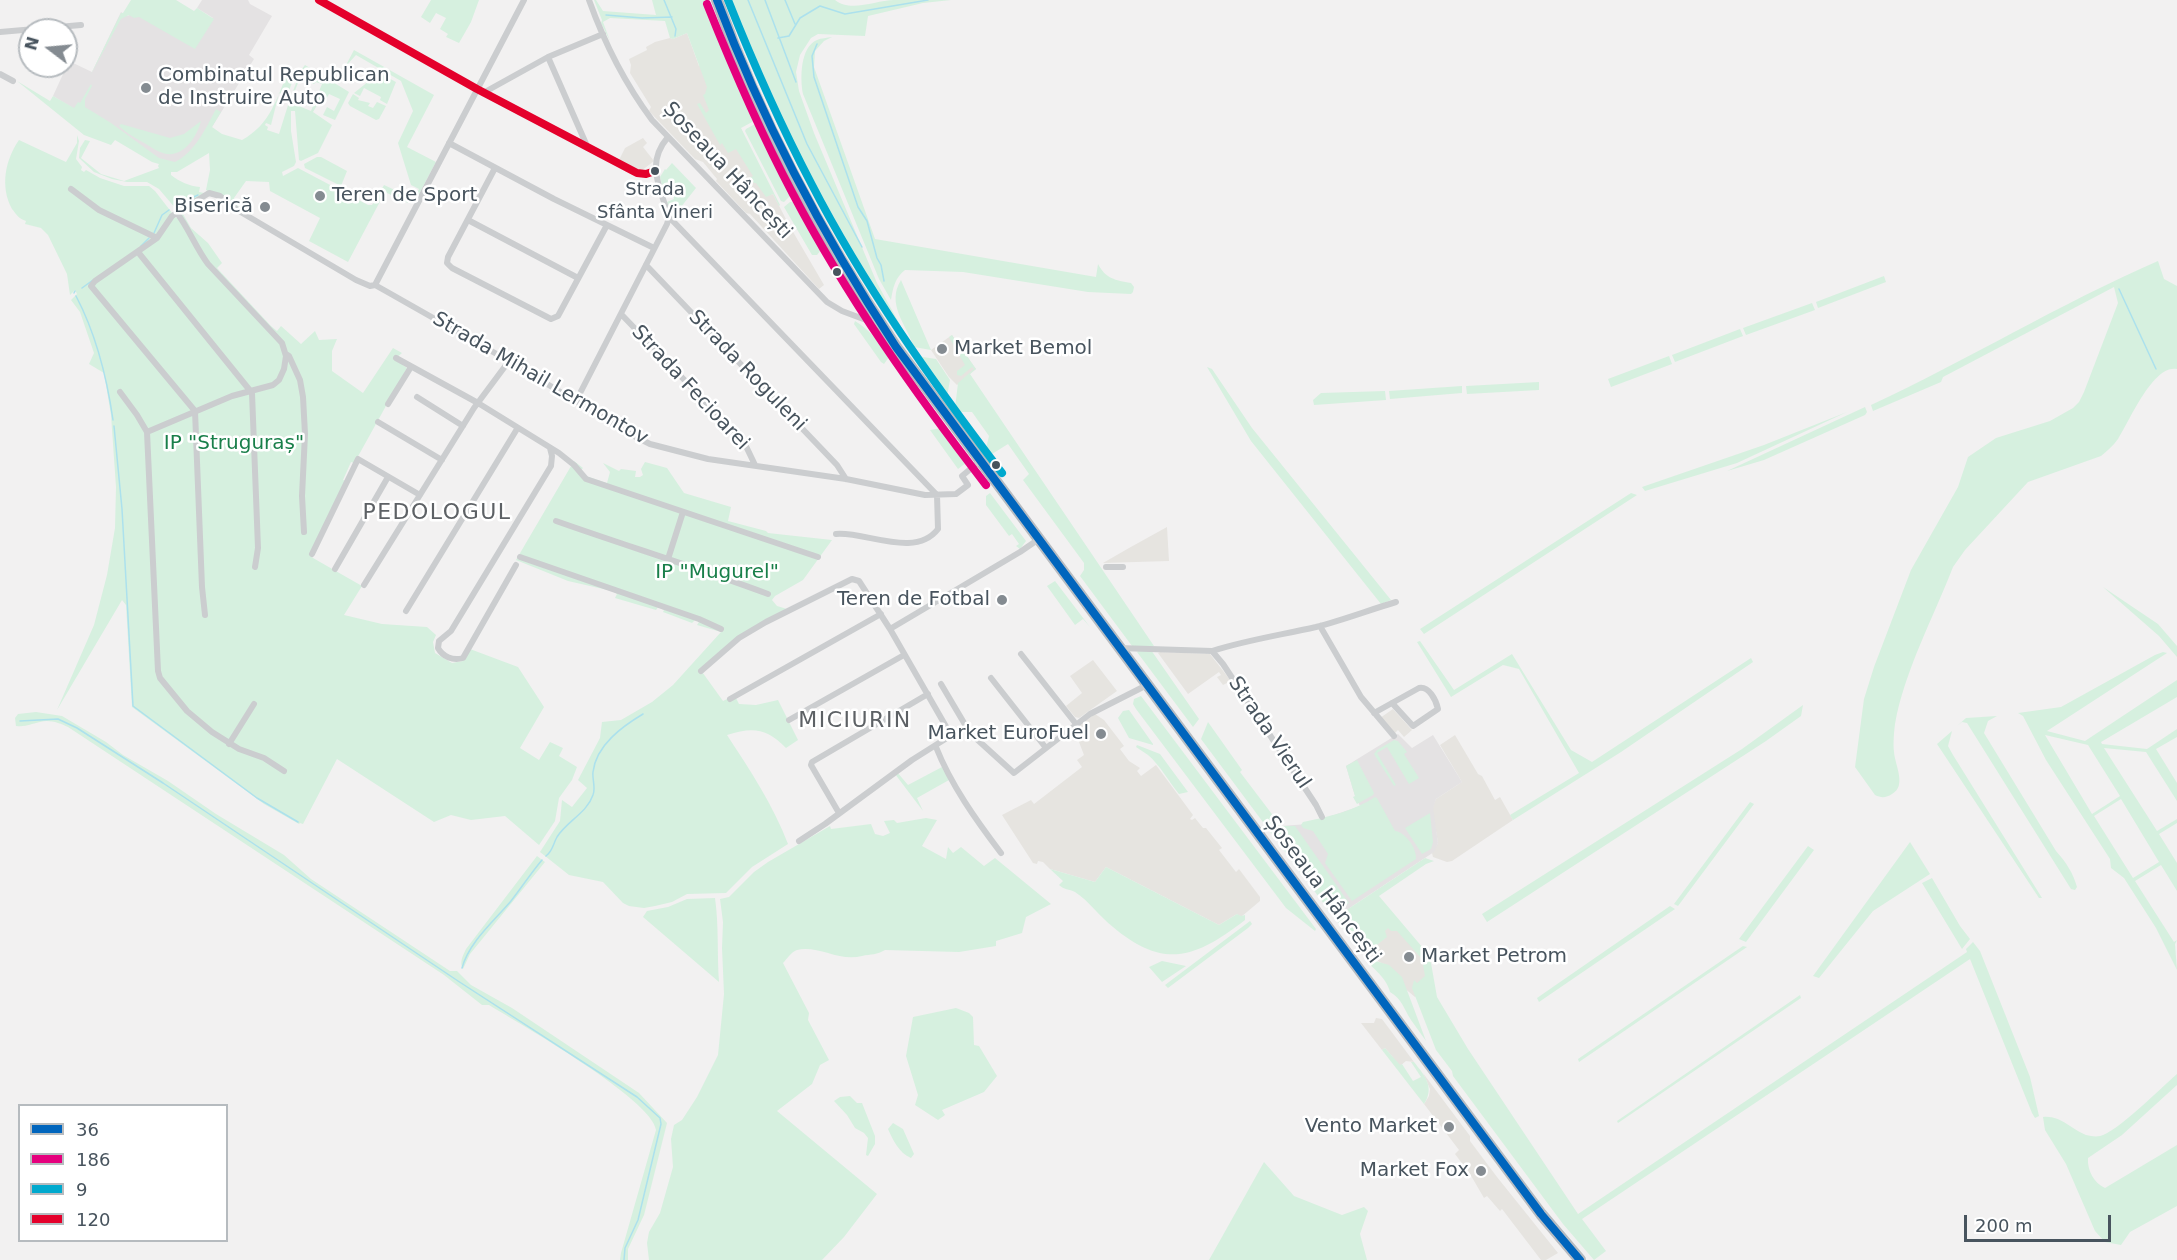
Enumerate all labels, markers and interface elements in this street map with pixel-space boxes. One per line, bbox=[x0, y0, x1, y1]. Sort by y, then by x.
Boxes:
north arrow bbox=[18, 18, 78, 78]
text: N bbox=[21, 34, 43, 53]
place label: Combinatul Republican de Instruire Auto bbox=[158, 64, 390, 111]
marker: Combinatul Republican de Instruire Auto bbox=[139, 81, 153, 95]
street label: Șoseaua Hâncești bbox=[657, 98, 797, 244]
marker: Strada Sfânta Vineri bbox=[649, 165, 661, 177]
place label: Strada Sfânta Vineri bbox=[597, 179, 713, 222]
place label: Teren de Sport bbox=[332, 184, 477, 208]
marker: Teren de Sport bbox=[313, 189, 327, 203]
place label: Biserică bbox=[174, 195, 253, 219]
marker: Biserică bbox=[258, 200, 272, 214]
unlabelled marker bbox=[831, 266, 843, 278]
street label: Strada Roguleni bbox=[683, 305, 811, 437]
street label: Strada Mihail Lermontov bbox=[428, 307, 652, 451]
street label: Strada Fecioarei bbox=[626, 321, 754, 455]
place label: Market Bemol bbox=[954, 337, 1092, 361]
marker: Market Bemol bbox=[935, 342, 949, 356]
park label: IP "Struguraș" bbox=[164, 432, 304, 456]
unlabelled marker bbox=[990, 459, 1002, 471]
district label: PEDOLOGUL bbox=[362, 500, 512, 526]
park label: IP "Mugurel" bbox=[655, 561, 779, 585]
place label: Teren de Fotbal bbox=[837, 588, 990, 612]
marker: Teren de Fotbal bbox=[995, 593, 1009, 607]
street label: Strada Vierul bbox=[1223, 672, 1315, 794]
district label: MICIURIN bbox=[798, 708, 912, 734]
place label: Market EuroFuel bbox=[928, 722, 1089, 746]
marker: Market EuroFuel bbox=[1094, 727, 1108, 741]
street label: Șoseaua Hâncești bbox=[1259, 812, 1385, 968]
place label: Market Petrom bbox=[1421, 945, 1567, 969]
marker: Market Petrom bbox=[1402, 950, 1416, 964]
legend bbox=[18, 1104, 228, 1242]
place label: Vento Market bbox=[1305, 1115, 1437, 1139]
text: 36 bbox=[76, 1119, 99, 1140]
marker: Vento Market bbox=[1442, 1120, 1456, 1134]
text: 186 bbox=[76, 1149, 110, 1170]
place label: Market Fox bbox=[1360, 1159, 1469, 1183]
marker: Market Fox bbox=[1474, 1164, 1488, 1178]
text: 9 bbox=[76, 1179, 87, 1200]
scale bar bbox=[1967, 1203, 2114, 1241]
text: 120 bbox=[76, 1209, 110, 1230]
text: 200 m bbox=[1975, 1215, 2033, 1236]

